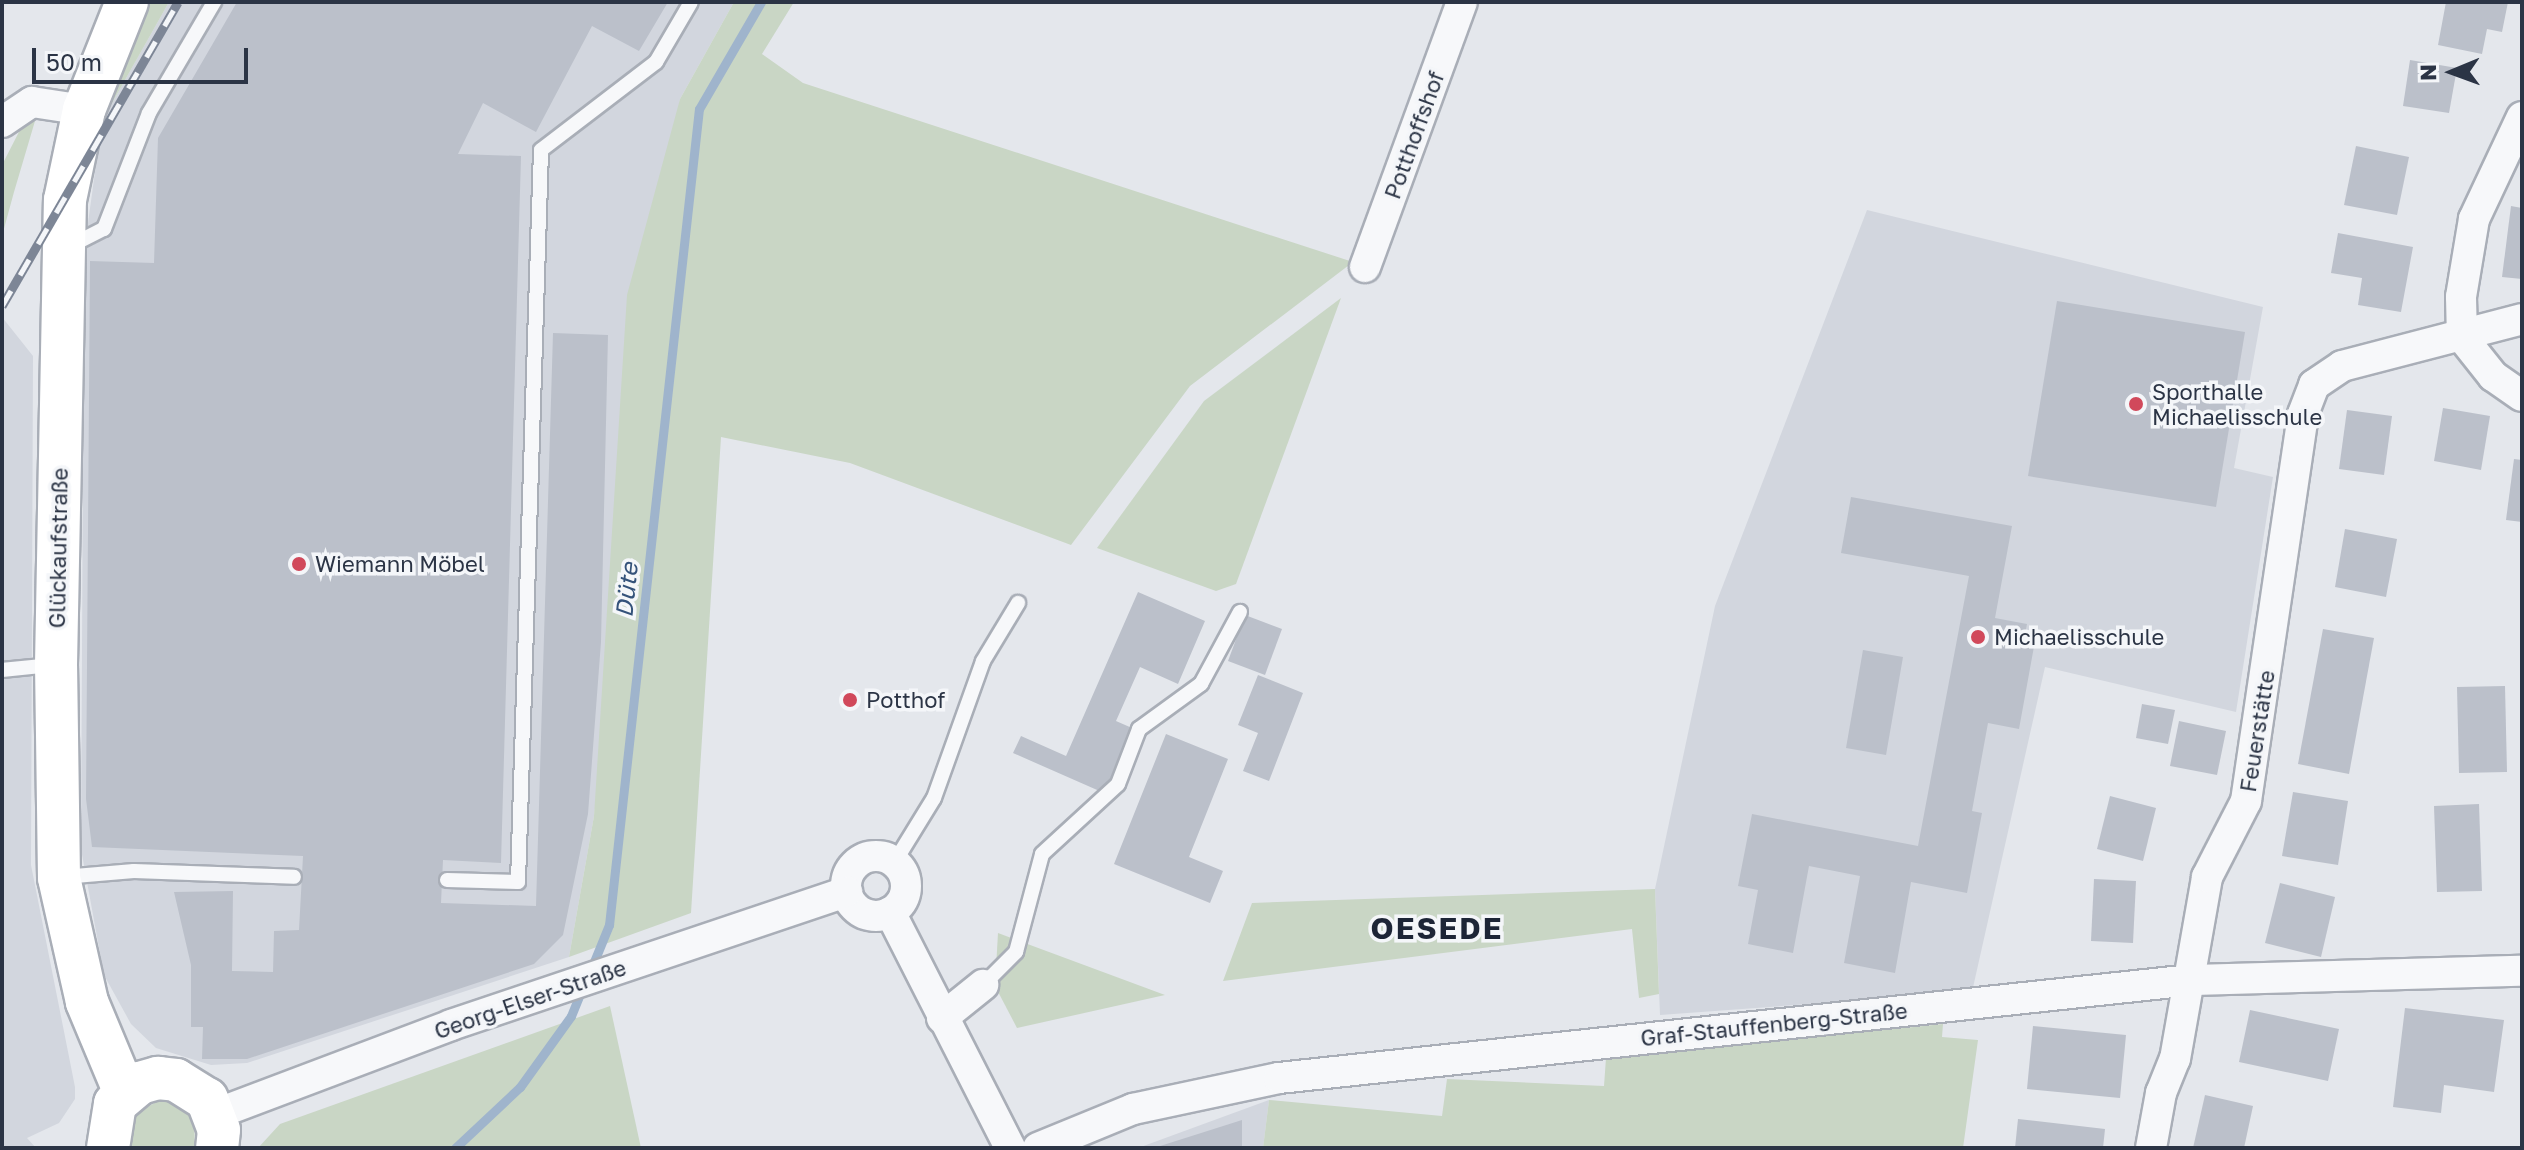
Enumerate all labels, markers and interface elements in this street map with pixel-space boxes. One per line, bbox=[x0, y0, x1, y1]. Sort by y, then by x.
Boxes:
scale bar bbox=[36, 32, 252, 82]
north arrow bbox=[2412, 32, 2492, 112]
text: 50 m bbox=[46, 47, 102, 76]
text: N bbox=[2414, 64, 2441, 81]
street label: Potthoffshof bbox=[1379, 68, 1449, 202]
place label: Sporthalle Michaelisschule bbox=[2152, 378, 2322, 430]
marker: Sporthalle Michaelisschule bbox=[2127, 395, 2145, 413]
street label: Glückaufstraße bbox=[43, 467, 73, 629]
place label: Wiemann Möbel bbox=[315, 551, 485, 577]
marker: Wiemann Möbel bbox=[290, 555, 308, 573]
water label: Düte bbox=[609, 561, 643, 619]
place label: Michaelisschule bbox=[1994, 624, 2164, 650]
marker: Michaelisschule bbox=[1969, 628, 1987, 646]
street label: Feuerstätte bbox=[2234, 668, 2280, 794]
place label: Potthof bbox=[866, 687, 945, 713]
marker: Potthof bbox=[841, 691, 859, 709]
district label: OESEDE bbox=[1371, 910, 1503, 946]
street label: Georg-Elser-Straße bbox=[431, 954, 629, 1044]
street label: Graf-Stauffenberg-Straße bbox=[1639, 997, 1909, 1051]

